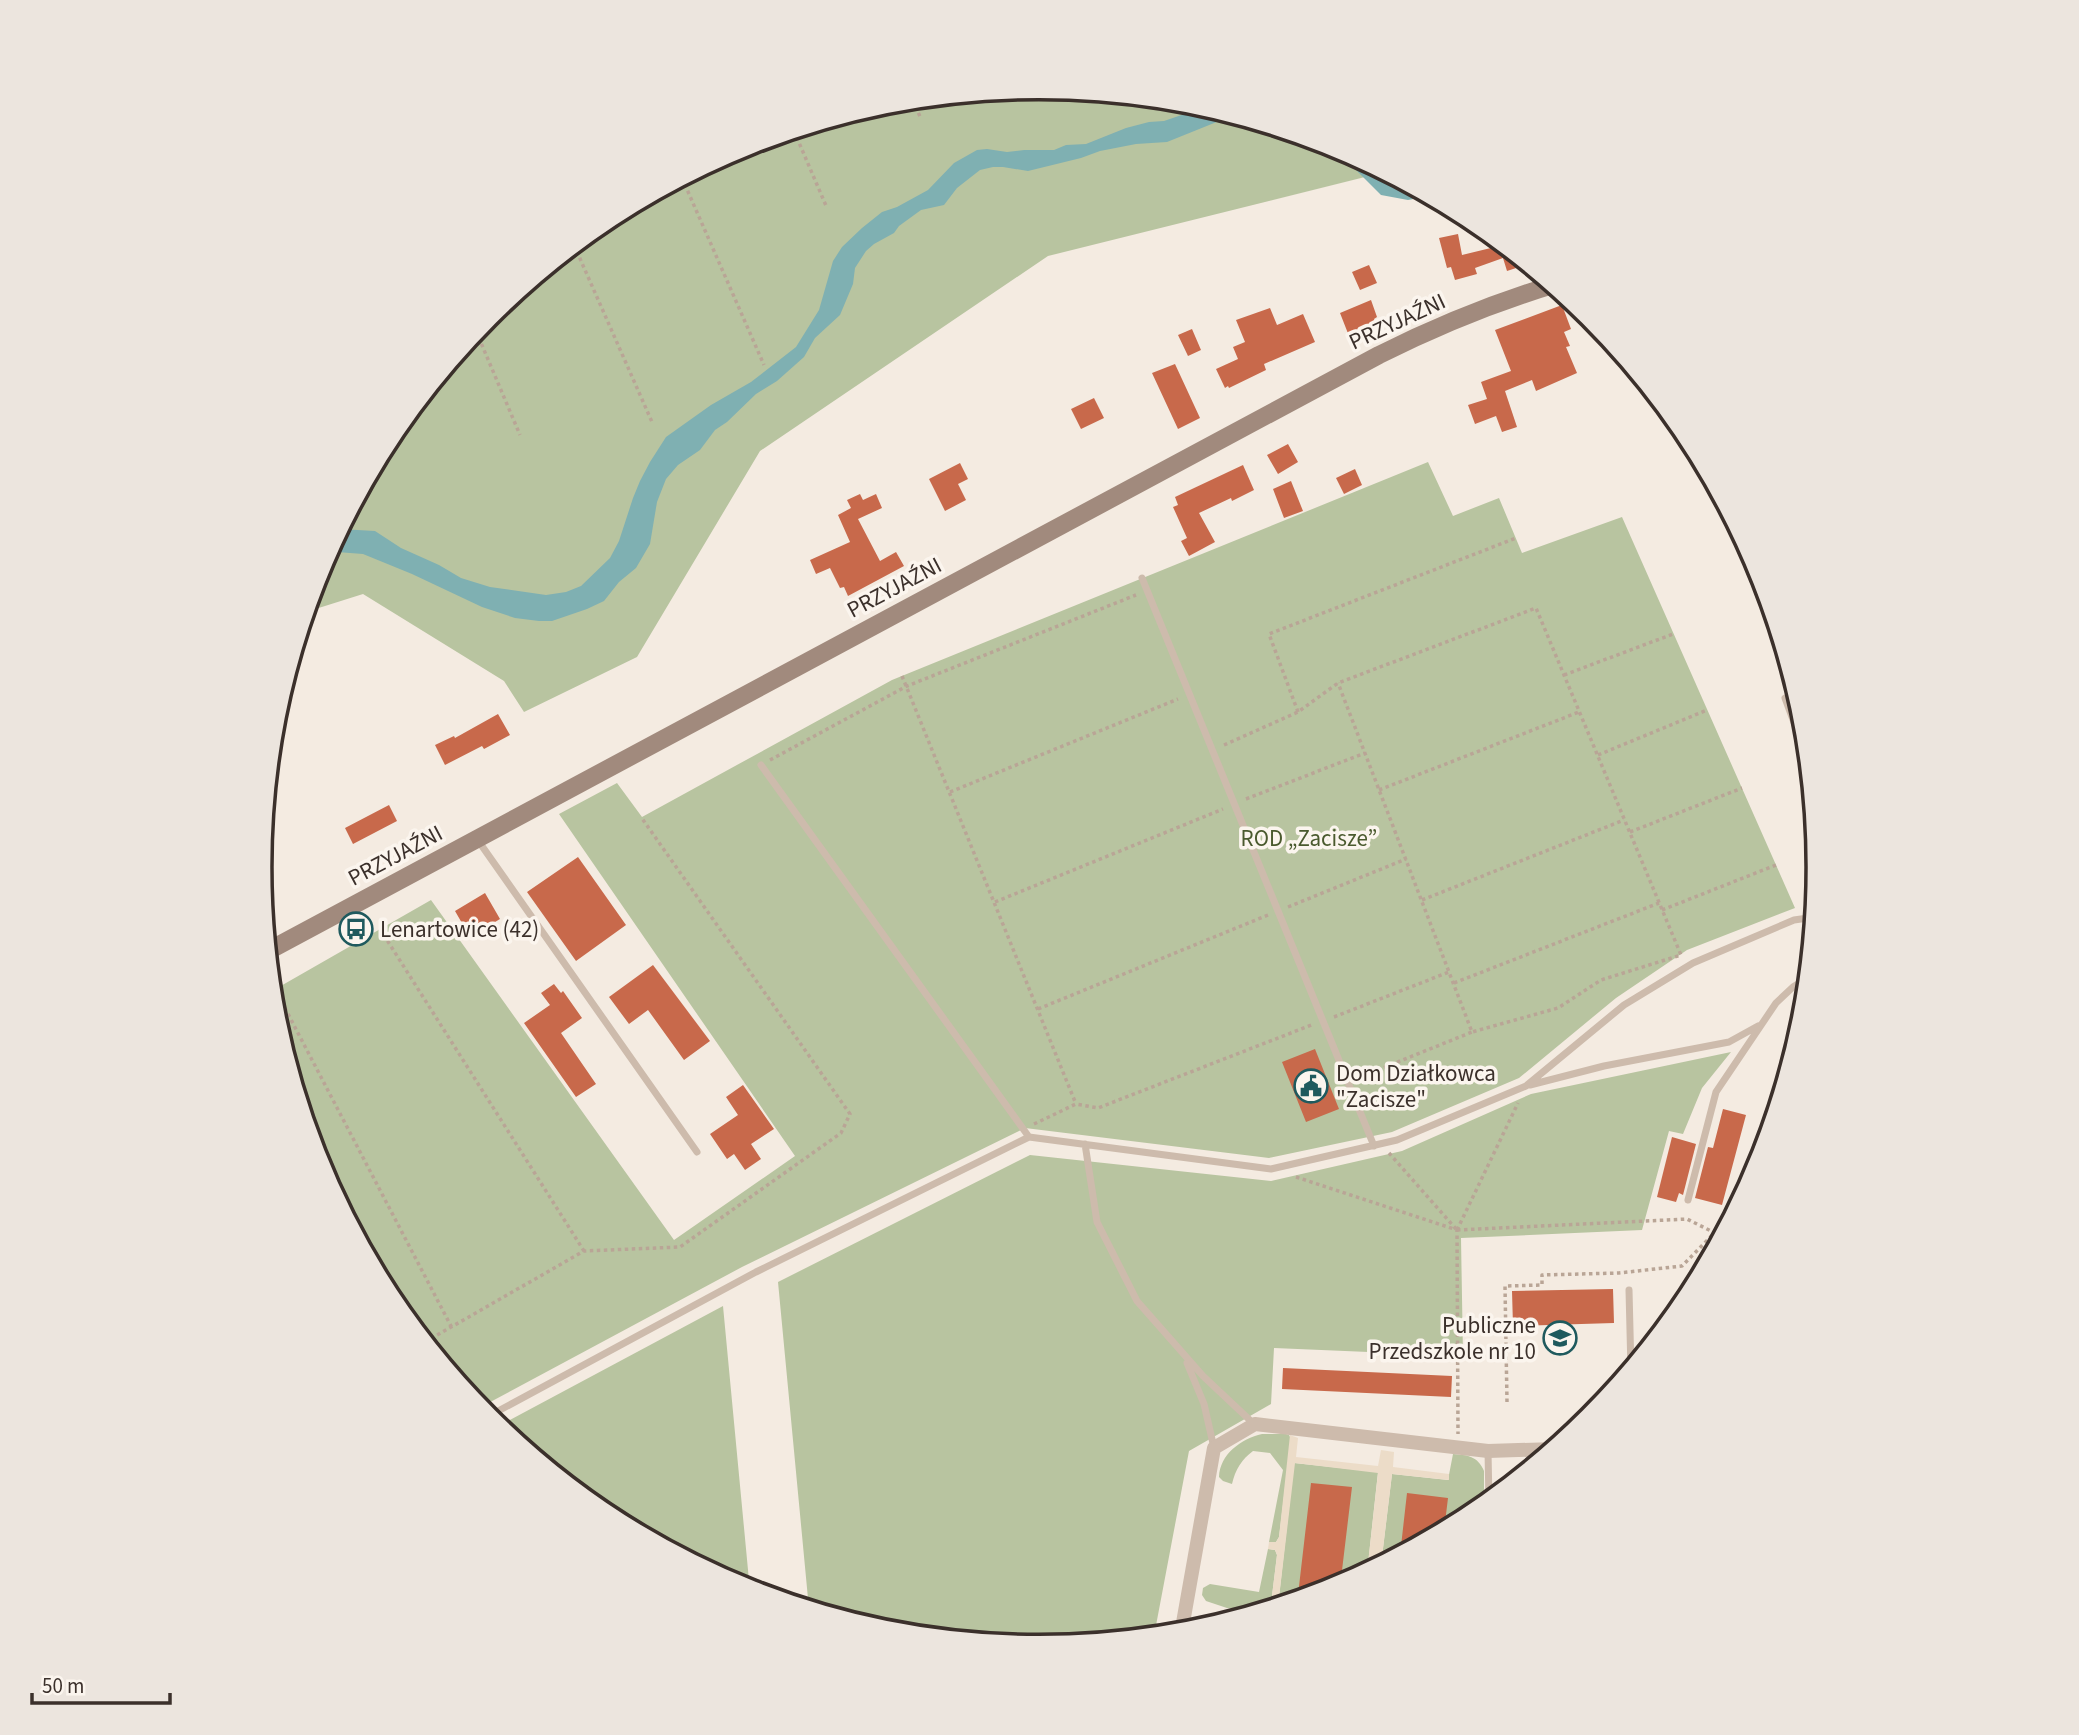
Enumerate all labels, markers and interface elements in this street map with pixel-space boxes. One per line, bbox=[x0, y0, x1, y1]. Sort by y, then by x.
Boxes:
street label: PRZYJAŹNI bbox=[1343, 285, 1451, 358]
street label: PRZYJAŹNI bbox=[841, 549, 948, 626]
street label: PRZYJAŹNI bbox=[342, 817, 449, 894]
park label: ROD „Zacisze” bbox=[1241, 822, 1377, 855]
bus stop icon: Lenartowice (42) bbox=[337, 910, 375, 948]
place label: Lenartowice (42) bbox=[380, 913, 539, 946]
place label: Dom Działkowca "Zacisze" bbox=[1336, 1057, 1496, 1116]
public building icon: Dom Działkowca "Zacisze" bbox=[1292, 1067, 1330, 1105]
place label: Publiczne Przedszkole nr 10 bbox=[1369, 1309, 1536, 1368]
school or university icon: Publiczne Przedszkole nr 10 bbox=[1541, 1319, 1579, 1357]
scale bar bbox=[32, 1662, 170, 1706]
text: 50 m bbox=[42, 1671, 84, 1701]

